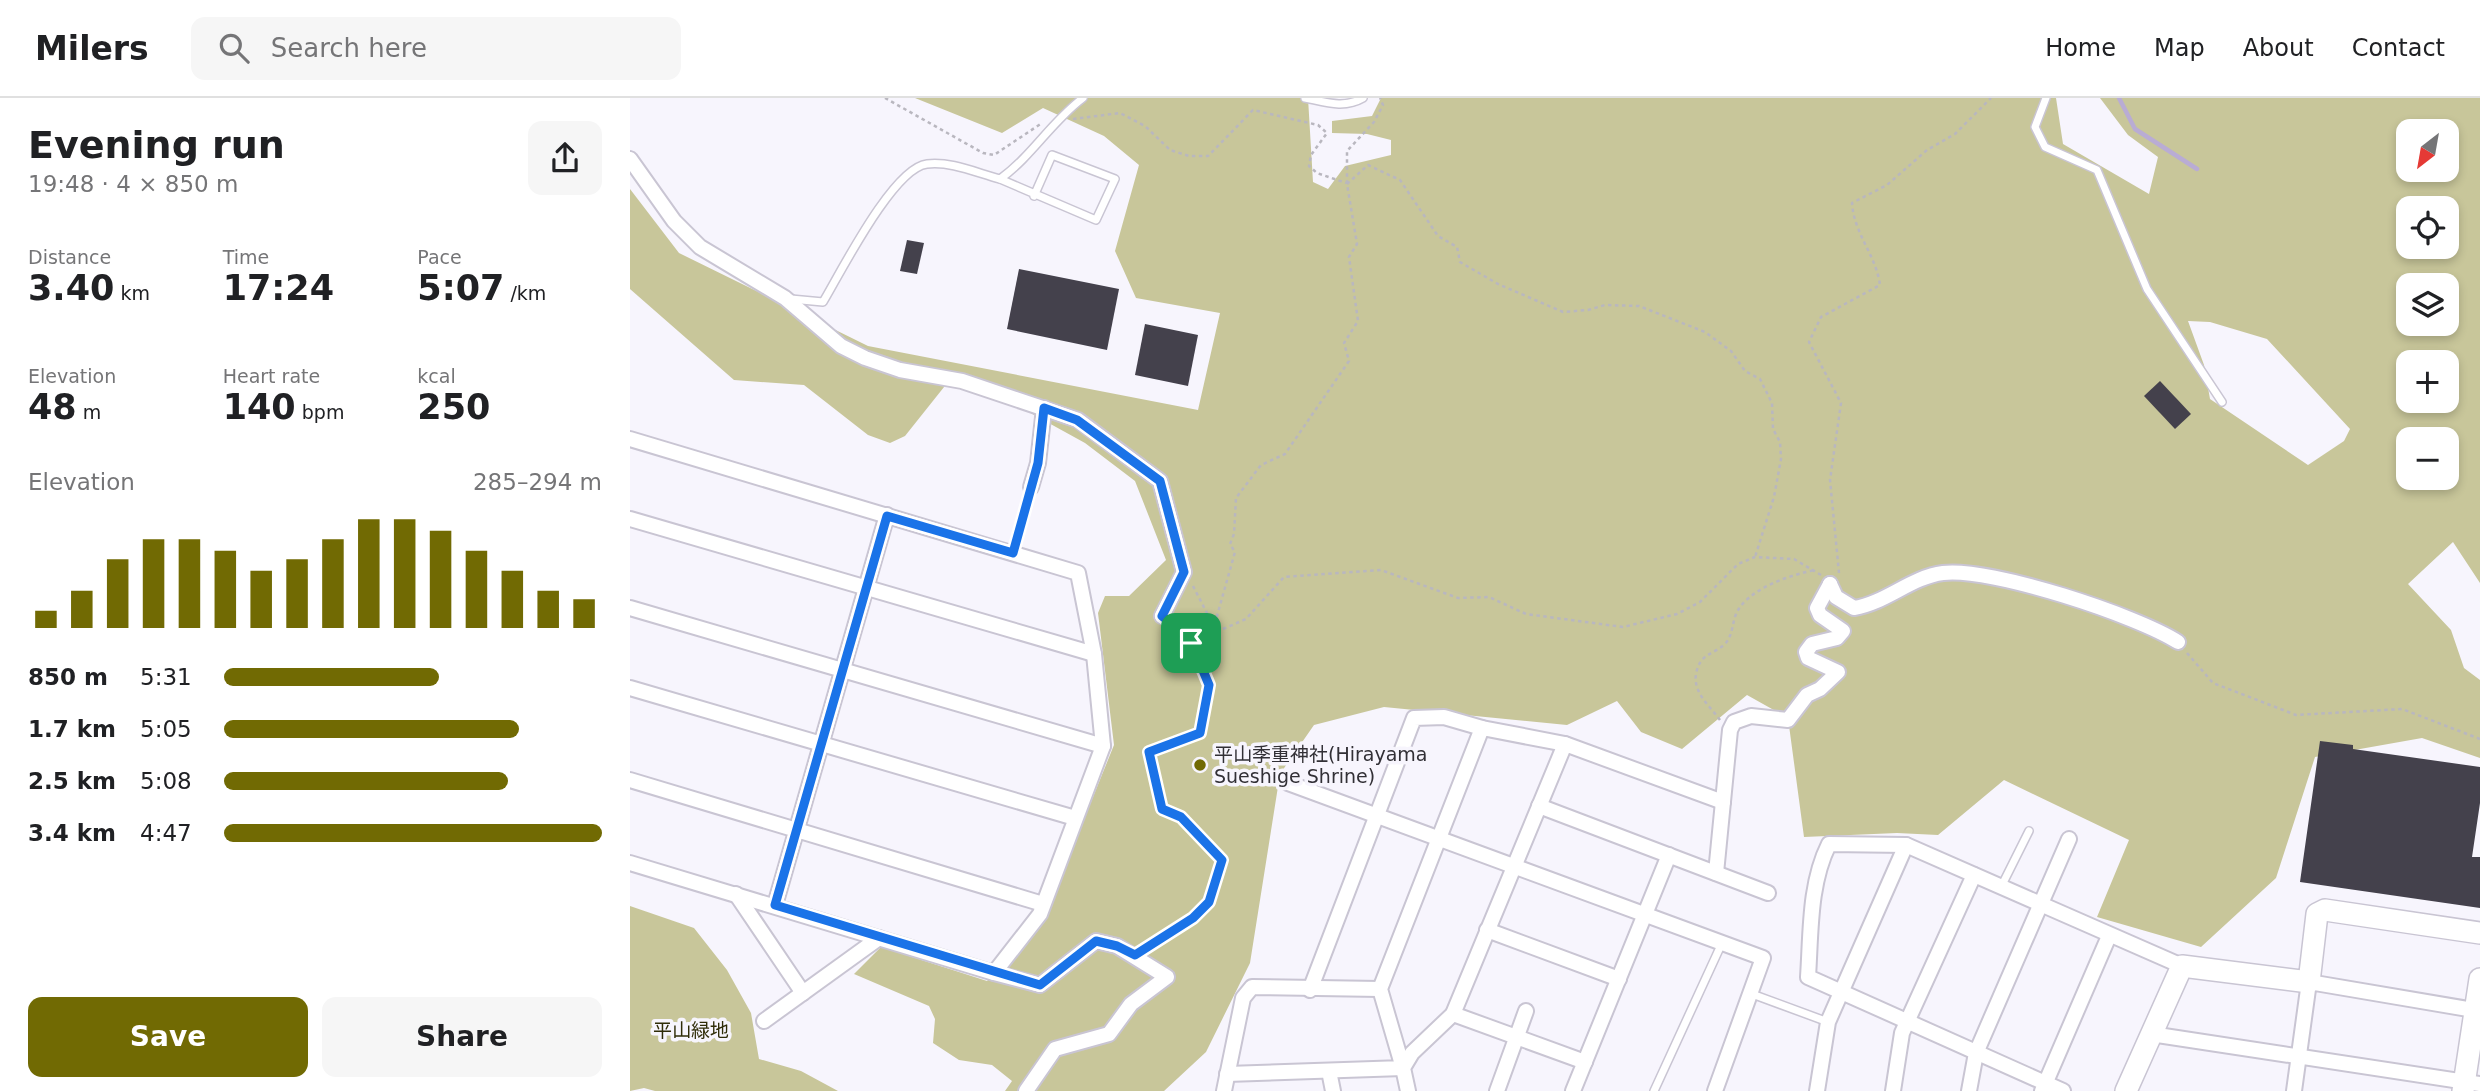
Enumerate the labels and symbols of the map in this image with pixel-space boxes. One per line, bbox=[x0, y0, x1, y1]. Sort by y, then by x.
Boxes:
north arrow bbox=[2396, 119, 2459, 182]
pin bbox=[1161, 613, 1221, 673]
place label: 平山季重神社(Hirayama Sueshige Shrine) bbox=[1214, 743, 1427, 787]
marker: 平山季重神社(Hirayama Sueshige Shrine) bbox=[1192, 757, 1208, 773]
park label: 平山緑地 bbox=[653, 1019, 729, 1041]

